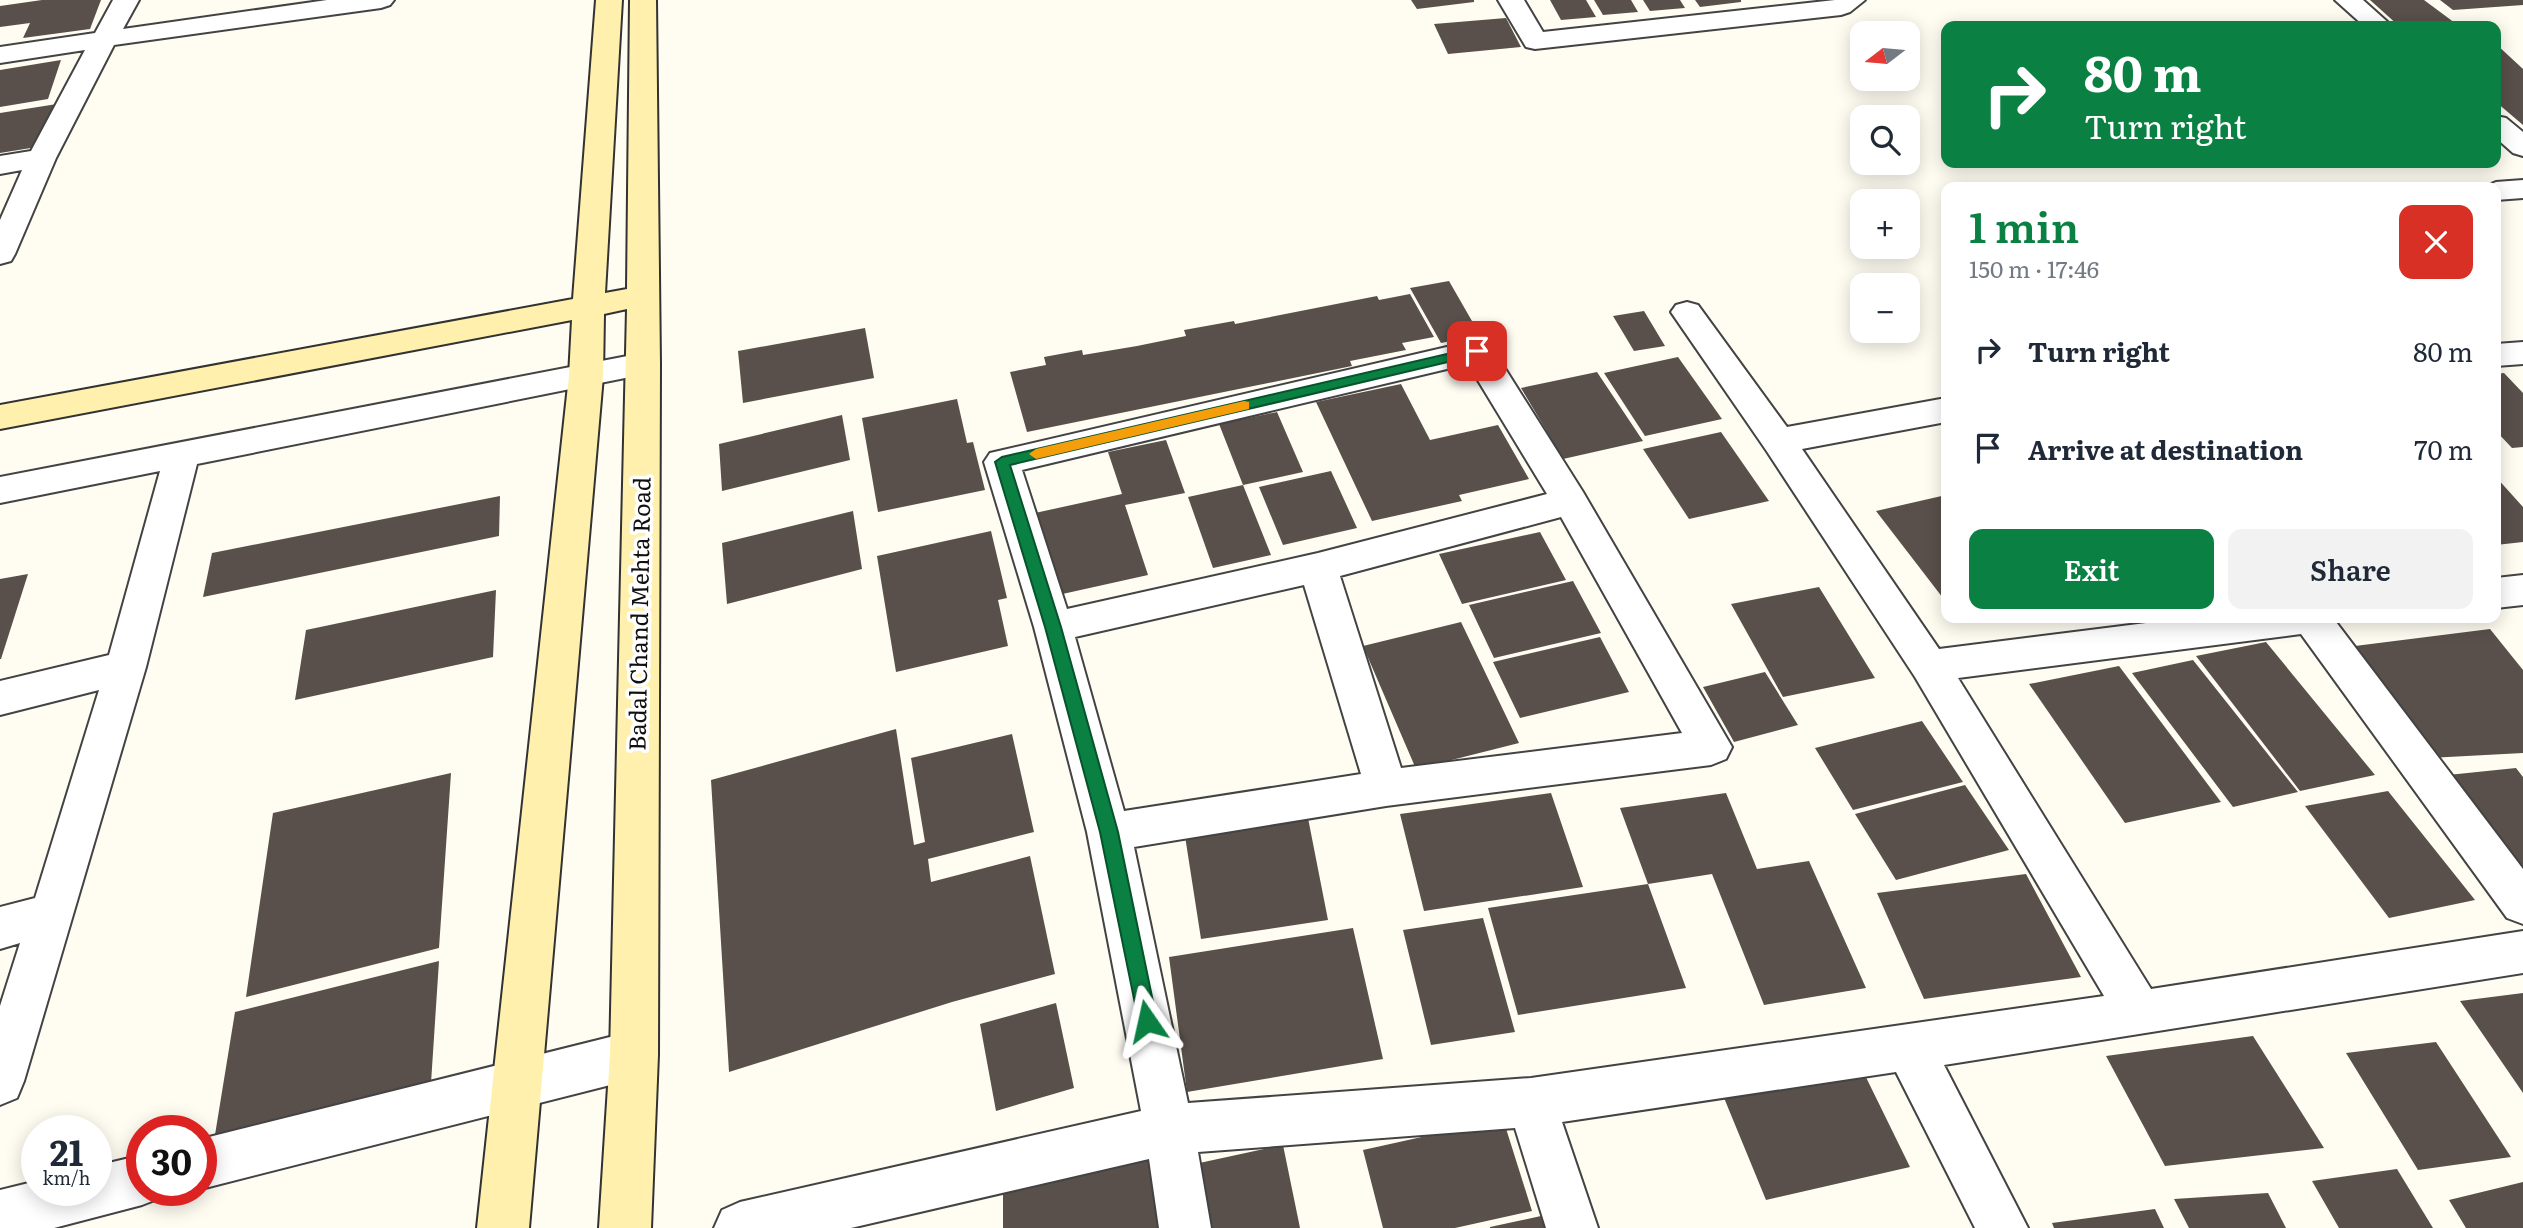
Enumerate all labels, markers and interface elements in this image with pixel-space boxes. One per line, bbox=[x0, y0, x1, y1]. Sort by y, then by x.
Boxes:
north arrow bbox=[1850, 21, 1920, 91]
map controls bbox=[1850, 21, 1920, 343]
text: 80 m bbox=[2084, 34, 2202, 107]
icon: right bbox=[1969, 49, 2060, 140]
text: Turn right bbox=[2084, 101, 2246, 149]
button: search bbox=[1850, 105, 1920, 175]
button: + bbox=[1850, 189, 1920, 259]
text: 1 min bbox=[1969, 194, 2079, 256]
button: close bbox=[2399, 205, 2473, 279]
text: 150 m · 17:46 bbox=[1969, 251, 2099, 285]
button: − bbox=[1850, 273, 1920, 343]
pin bbox=[1447, 321, 1507, 381]
icon: right bbox=[1969, 331, 2007, 369]
text: Turn right bbox=[2028, 331, 2170, 370]
text: 80 m bbox=[2413, 331, 2473, 370]
icon: arrive bbox=[1458, 332, 1496, 370]
icon: arrive bbox=[1969, 429, 2007, 467]
text: Arrive at destination bbox=[2028, 429, 2303, 468]
text: 70 m bbox=[2414, 429, 2473, 468]
street label: Badal Chand Mehta Road bbox=[619, 477, 657, 751]
button: Exit bbox=[1969, 529, 2214, 609]
button: Share bbox=[2228, 529, 2473, 609]
position arrow bbox=[1110, 984, 1184, 1058]
speed limit sign: 30 bbox=[126, 1115, 217, 1206]
text: 21 bbox=[50, 1125, 83, 1177]
text: km/h bbox=[43, 1164, 90, 1191]

